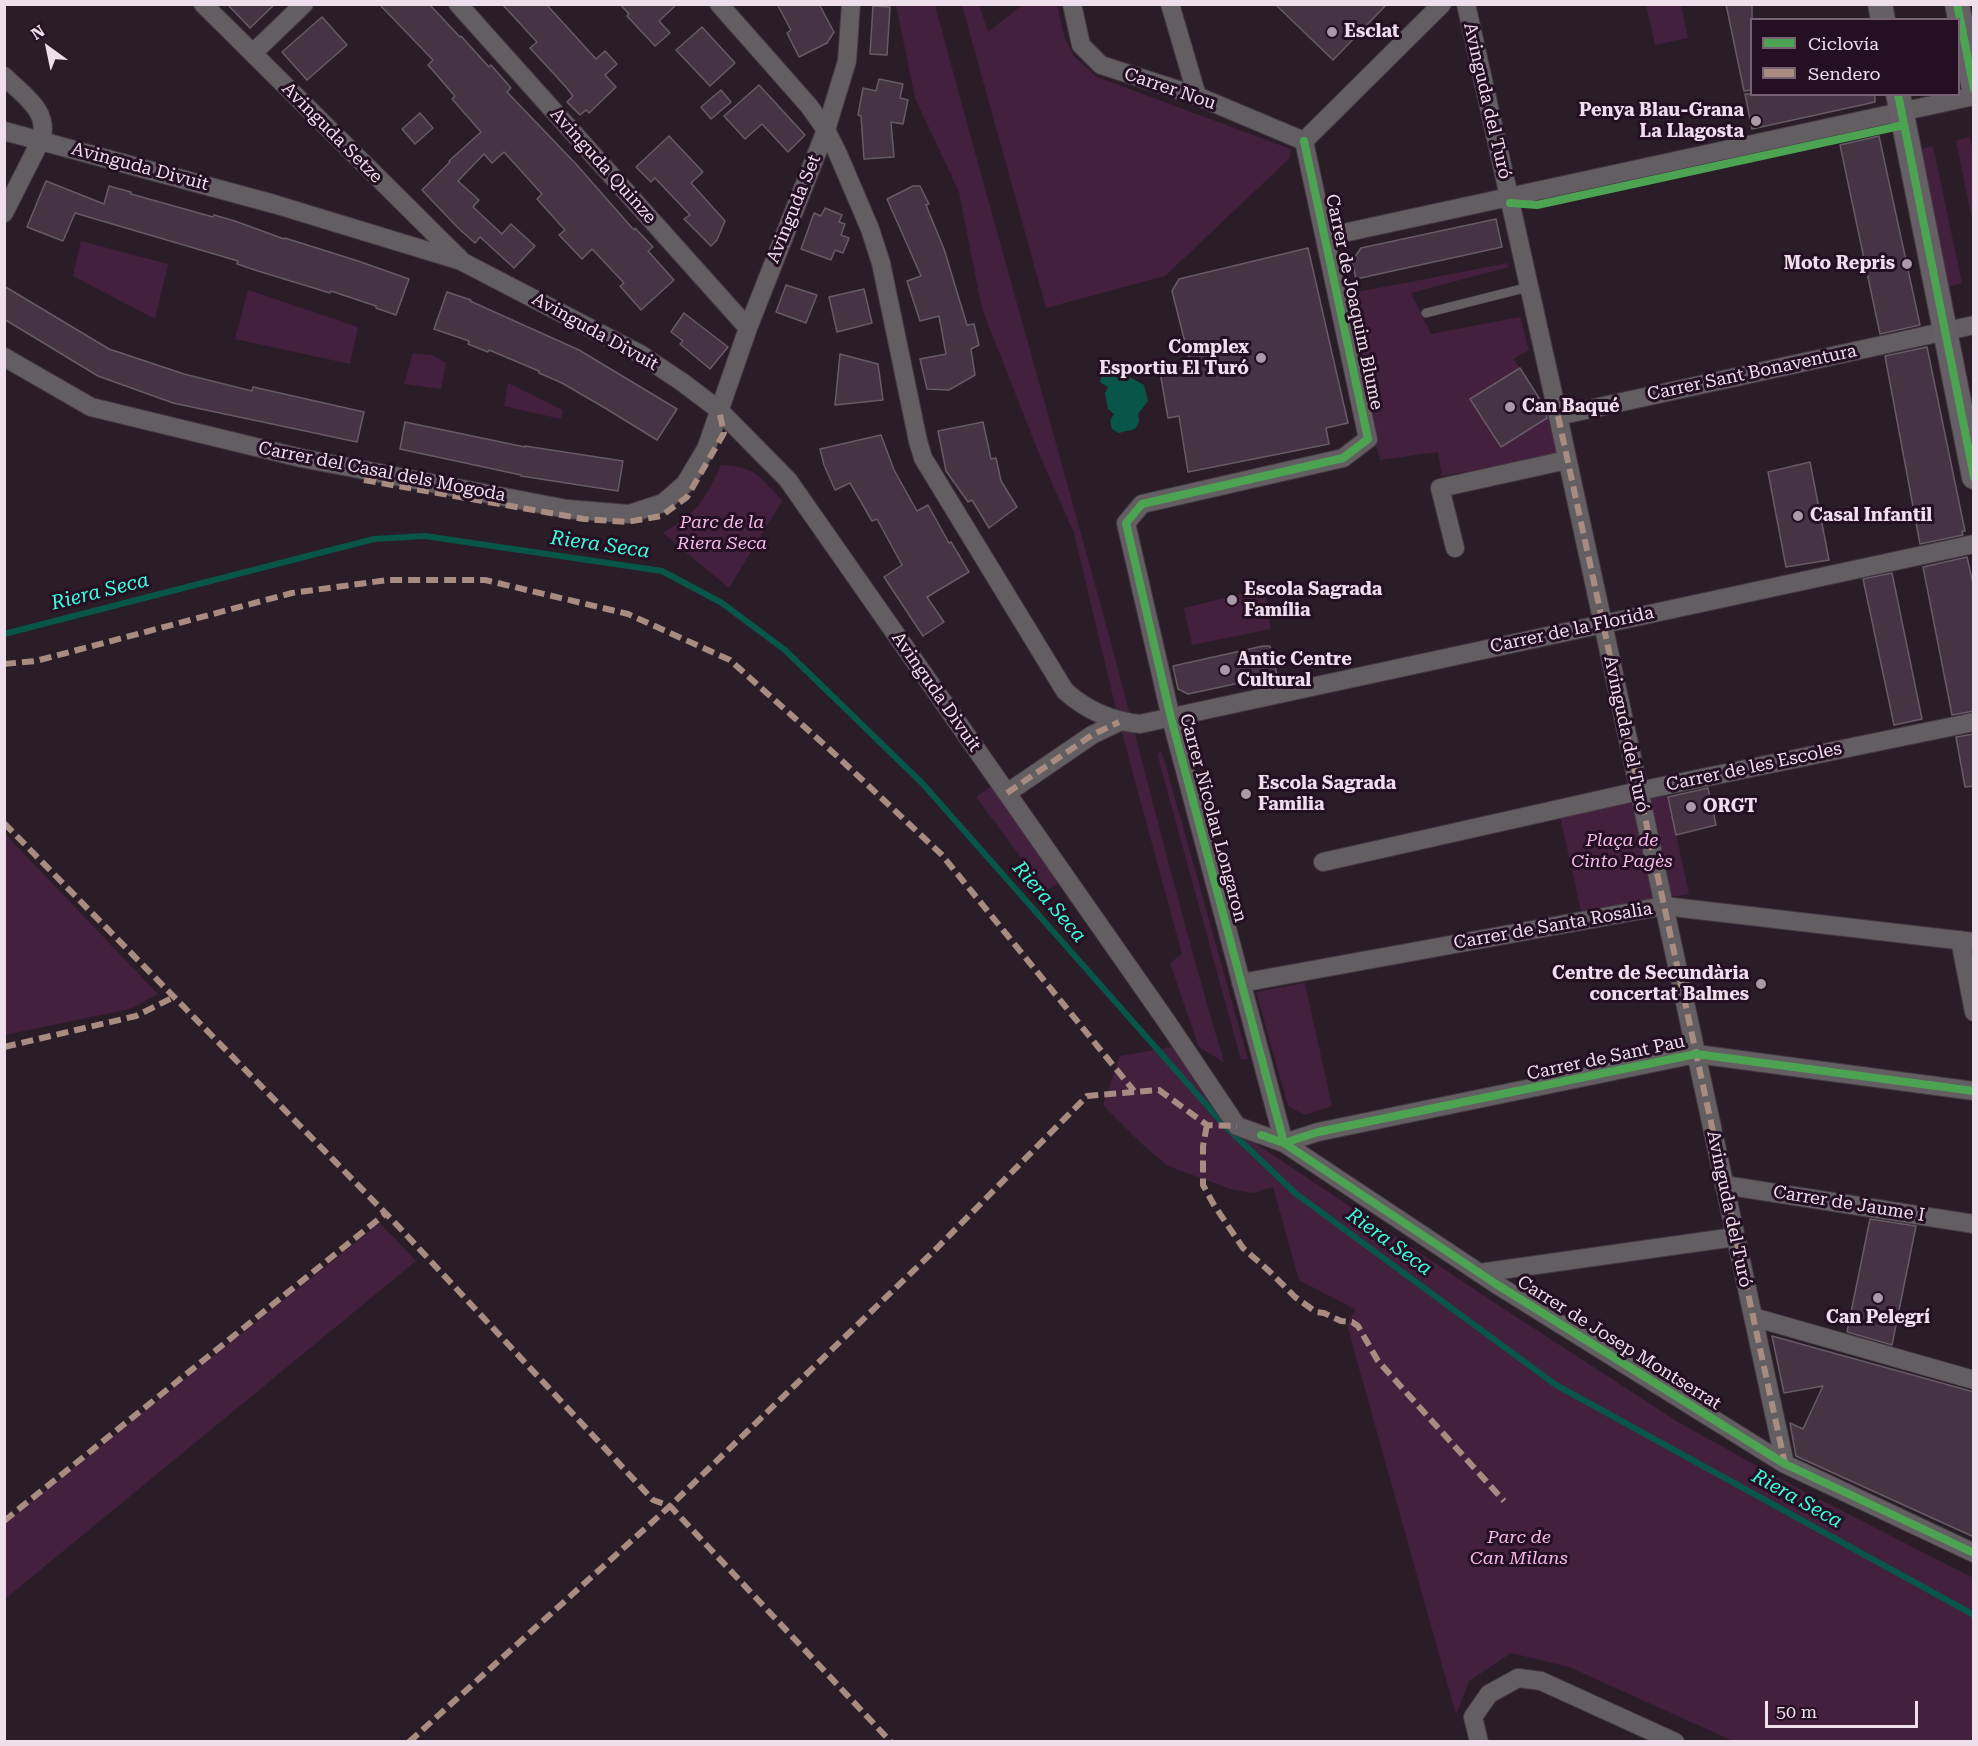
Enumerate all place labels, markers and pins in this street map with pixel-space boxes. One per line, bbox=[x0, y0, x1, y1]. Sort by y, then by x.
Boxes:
place label: Esclat bbox=[1344, 21, 1399, 43]
marker: Esclat bbox=[1325, 25, 1339, 39]
place label: Penya Blau-Grana La Llagosta bbox=[1579, 100, 1744, 142]
marker: Penya Blau-Grana La Llagosta bbox=[1749, 114, 1763, 128]
place label: Moto Repris bbox=[1784, 253, 1895, 275]
marker: Moto Repris bbox=[1900, 257, 1914, 271]
place label: Complex Esportiu El Turó bbox=[1099, 337, 1249, 380]
marker: Complex Esportiu El Turó bbox=[1254, 351, 1268, 365]
place label: Can Baqué bbox=[1522, 396, 1620, 418]
marker: Can Baqué bbox=[1503, 400, 1517, 414]
place label: Casal Infantil bbox=[1810, 505, 1932, 527]
marker: Casal Infantil bbox=[1791, 509, 1805, 523]
place label: Escola Sagrada Família bbox=[1244, 579, 1382, 622]
marker: Escola Sagrada Família bbox=[1225, 593, 1239, 607]
place label: Antic Centre Cultural bbox=[1237, 649, 1352, 692]
marker: Antic Centre Cultural bbox=[1218, 663, 1232, 677]
place label: Escola Sagrada Familia bbox=[1258, 773, 1396, 816]
marker: Escola Sagrada Familia bbox=[1239, 787, 1253, 801]
place label: ORGT bbox=[1703, 796, 1757, 818]
marker: ORGT bbox=[1684, 800, 1698, 814]
place label: Centre de Secundària concertat Balmes bbox=[1552, 963, 1749, 1006]
marker: Centre de Secundària concertat Balmes bbox=[1754, 977, 1768, 991]
marker: Can Pelegrí bbox=[1871, 1291, 1885, 1305]
place label: Can Pelegrí bbox=[1826, 1307, 1930, 1329]

